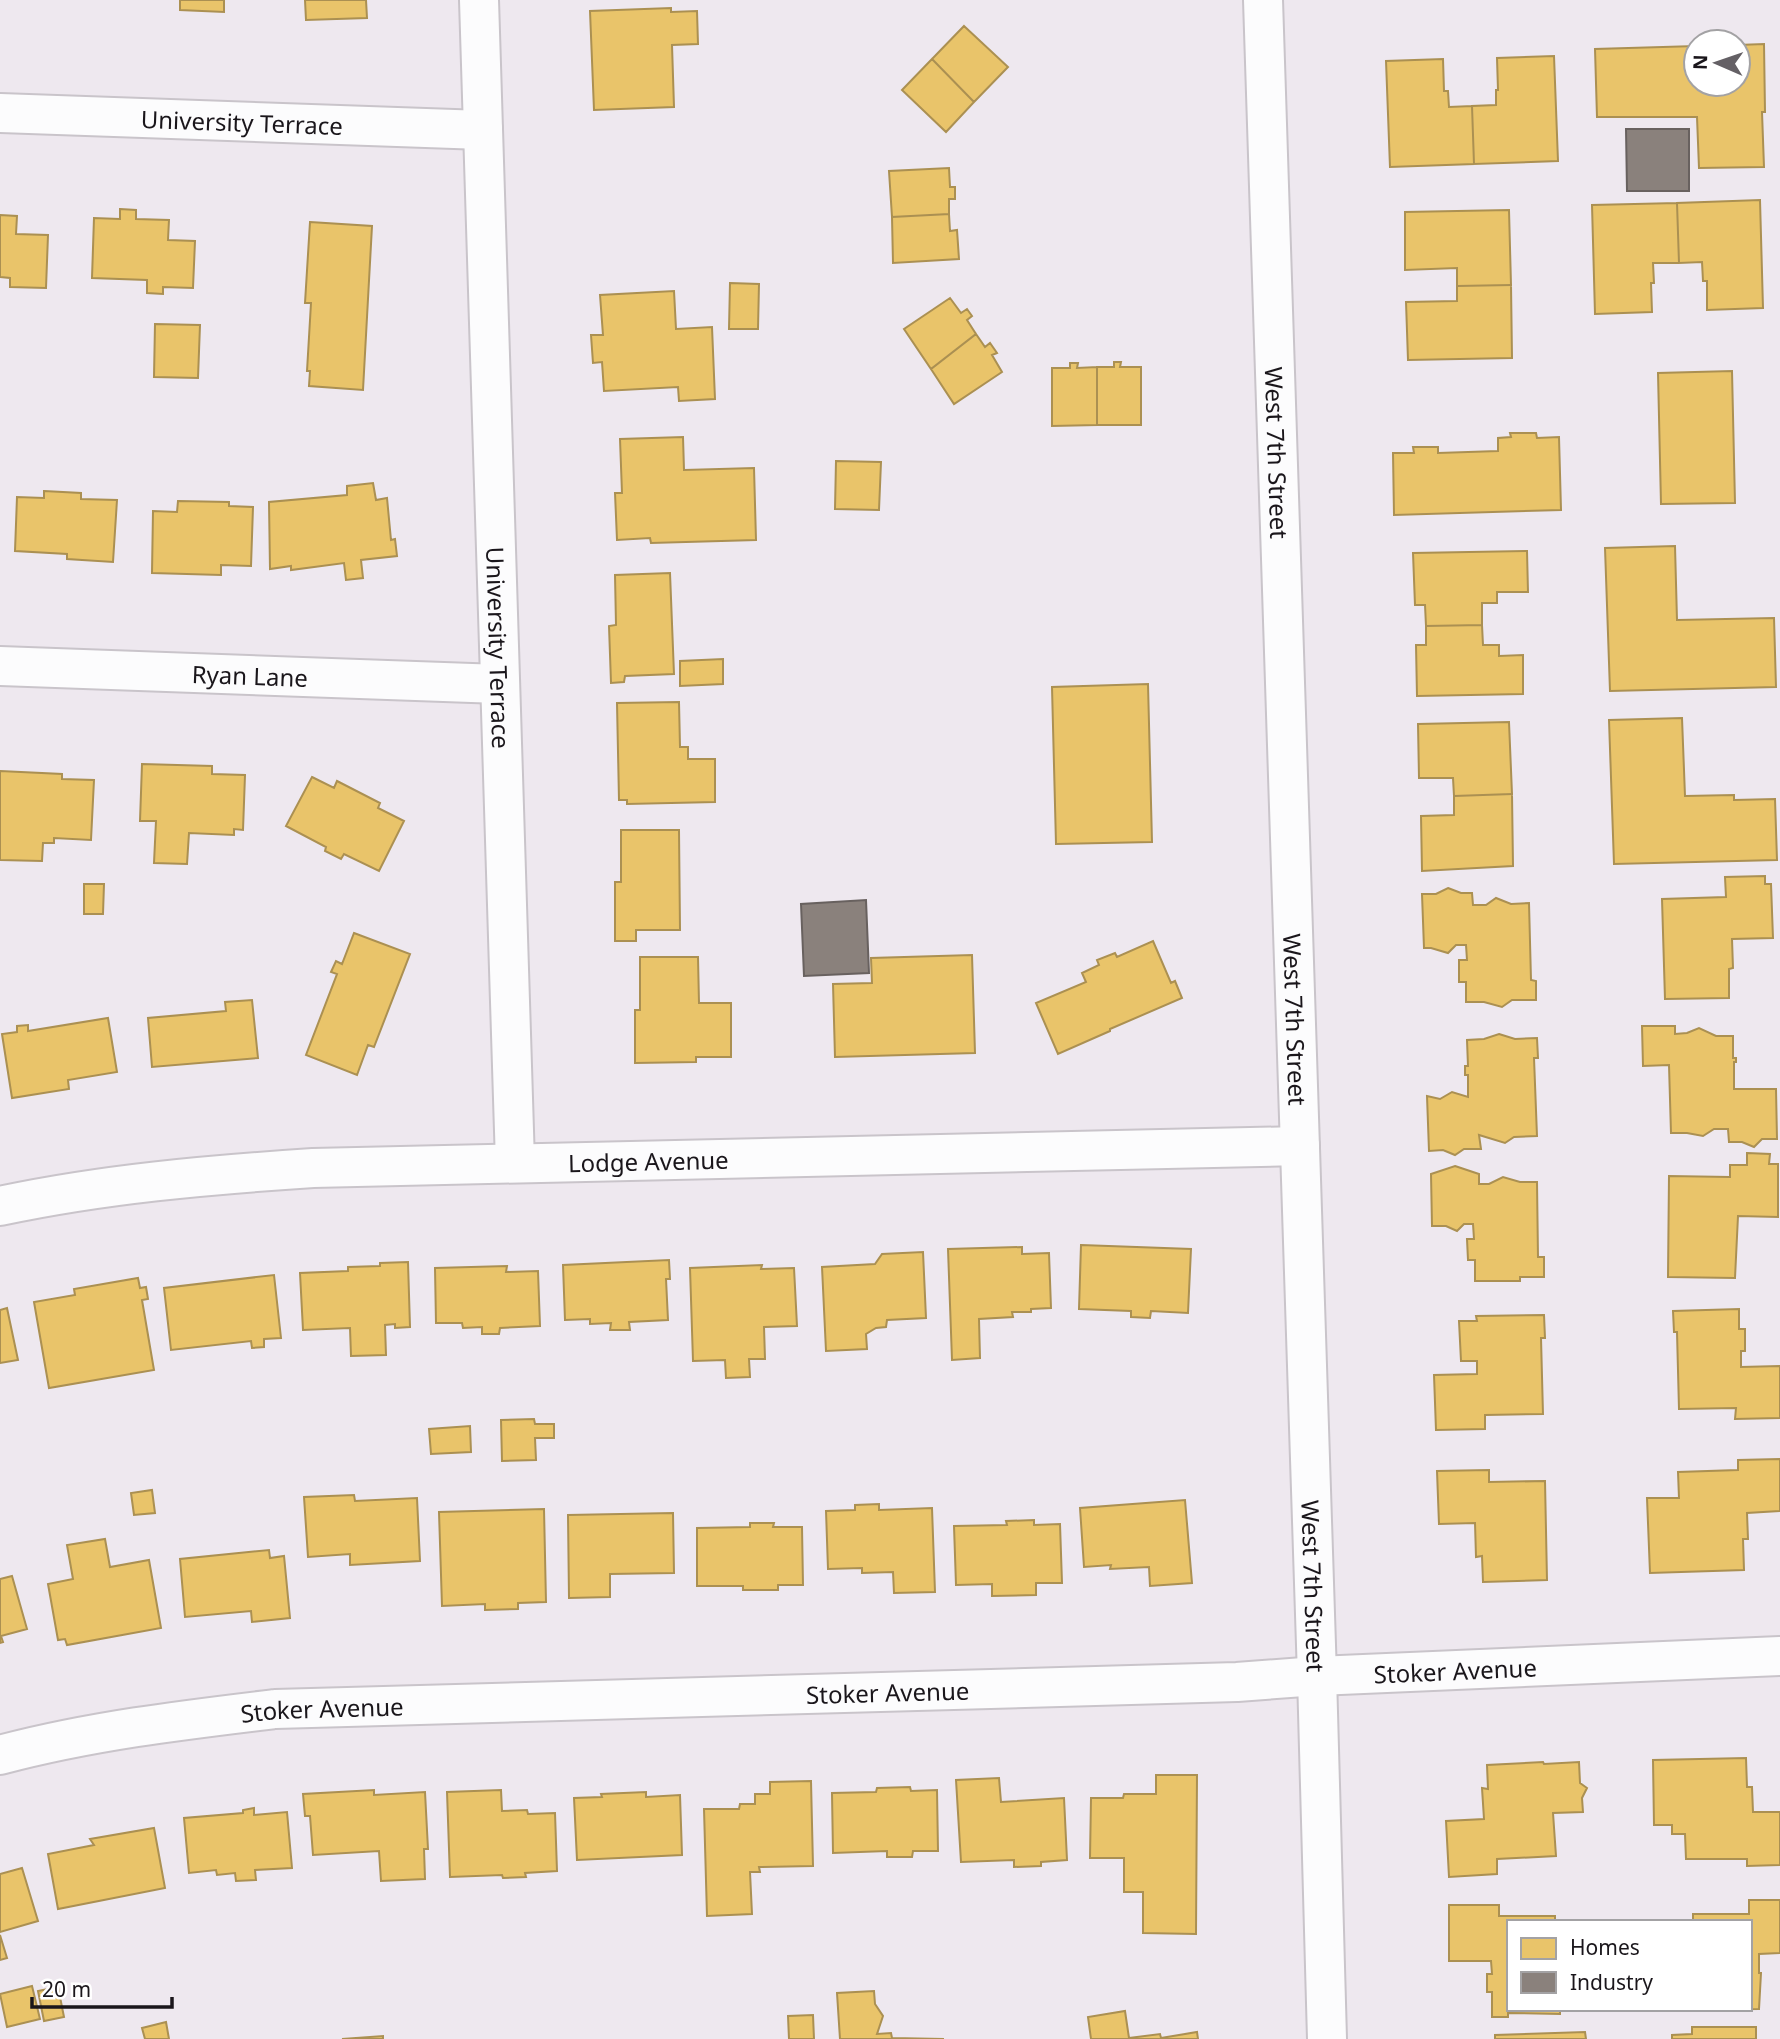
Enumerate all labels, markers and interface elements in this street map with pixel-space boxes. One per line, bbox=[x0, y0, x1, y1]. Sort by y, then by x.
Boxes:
north arrow bbox=[1682, 28, 1752, 98]
text: N bbox=[1687, 54, 1713, 71]
street label: University Terrace bbox=[140, 101, 344, 142]
street label: West 7th Street bbox=[1258, 366, 1297, 540]
street label: University Terrace bbox=[479, 546, 519, 749]
street label: Ryan Lane bbox=[191, 656, 308, 694]
street label: West 7th Street bbox=[1277, 933, 1315, 1106]
street label: Lodge Avenue bbox=[568, 1142, 729, 1179]
street label: West 7th Street bbox=[1295, 1500, 1333, 1673]
street label: Stoker Avenue bbox=[1373, 1650, 1537, 1690]
street label: Stoker Avenue bbox=[806, 1673, 970, 1711]
street label: Stoker Avenue bbox=[239, 1689, 404, 1730]
legend bbox=[1507, 1920, 1752, 2011]
text: Homes bbox=[1570, 1933, 1640, 1961]
scale bar bbox=[32, 1966, 172, 2010]
text: Industry bbox=[1570, 1968, 1653, 1996]
text: 20 m bbox=[42, 1975, 91, 2003]

